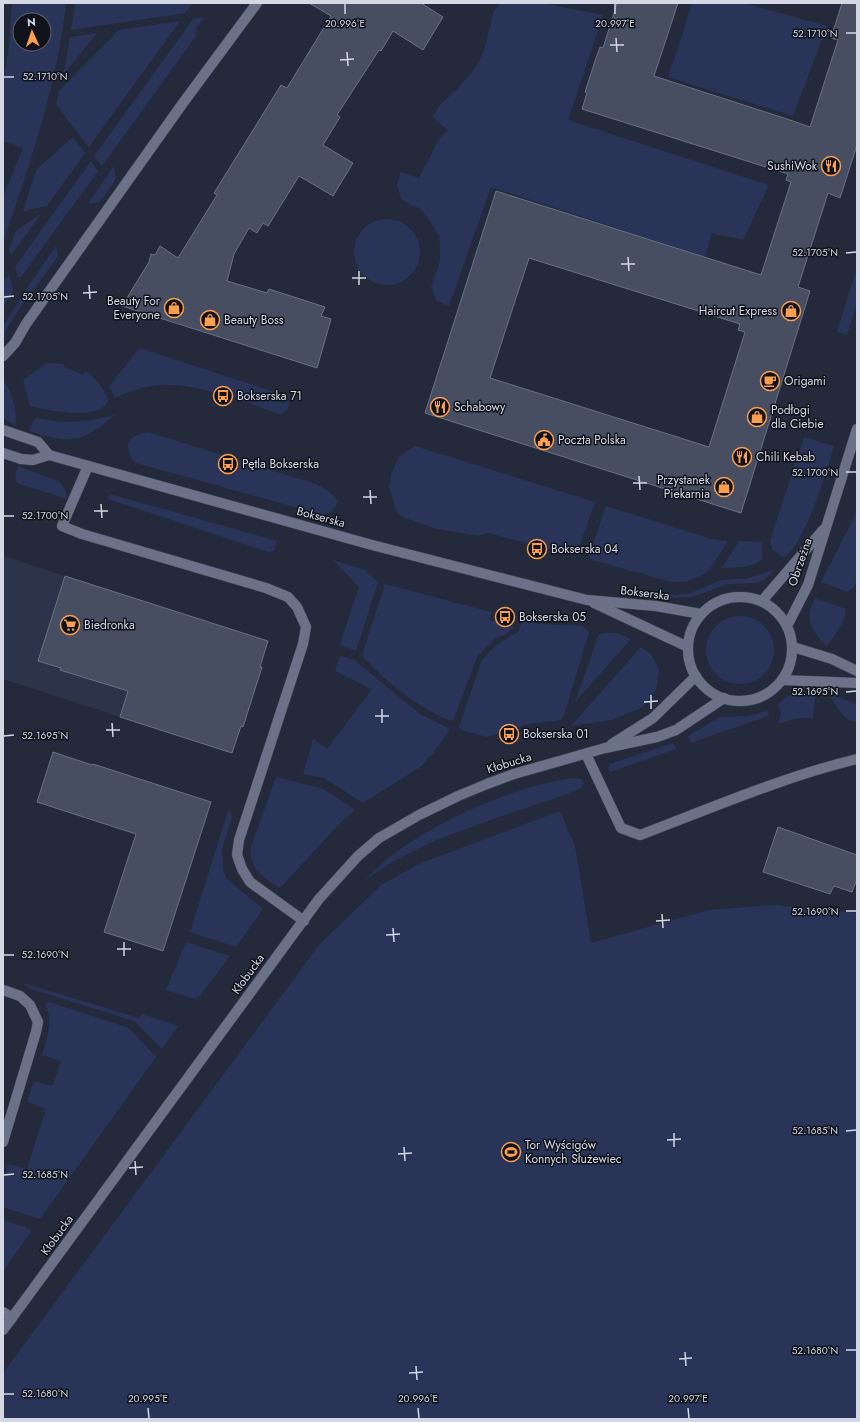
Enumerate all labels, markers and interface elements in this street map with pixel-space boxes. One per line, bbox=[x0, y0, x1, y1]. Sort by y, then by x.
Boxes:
north arrow bbox=[12, 12, 52, 52]
text: N bbox=[27, 14, 36, 30]
text: 20.996°E bbox=[325, 16, 365, 31]
text: 20.997°E bbox=[595, 16, 635, 31]
text: 52.1710°N bbox=[792, 26, 838, 41]
text: 52.1710°N bbox=[22, 69, 68, 84]
restaurant icon: SushiWok bbox=[820, 155, 842, 177]
place label: SushiWok bbox=[767, 157, 818, 175]
text: 52.1705°N bbox=[792, 245, 838, 260]
text: 52.1705°N bbox=[22, 289, 68, 304]
place label: Beauty For Everyone bbox=[107, 292, 161, 324]
shop icon: Beauty For Everyone bbox=[163, 297, 185, 319]
shop icon: Haircut Express bbox=[780, 300, 802, 322]
place label: Haircut Express bbox=[699, 302, 777, 320]
shop icon: Beauty Boss bbox=[199, 309, 221, 331]
place label: Beauty Boss bbox=[224, 311, 284, 329]
cafe icon: Origami bbox=[759, 370, 781, 392]
place label: Origami bbox=[784, 372, 826, 390]
bus stop icon: Bokserska 71 bbox=[212, 385, 234, 407]
place label: Bokserska 71 bbox=[237, 387, 302, 405]
restaurant icon: Schabowy bbox=[429, 396, 451, 418]
place label: Schabowy bbox=[454, 398, 506, 416]
place label: Podłogi dla Ciebie bbox=[771, 401, 824, 433]
shop icon: Podłogi dla Ciebie bbox=[746, 406, 768, 428]
public building icon: Poczta Polska bbox=[533, 429, 555, 451]
place label: Poczta Polska bbox=[558, 431, 626, 449]
restaurant icon: Chili Kebab bbox=[731, 446, 753, 468]
place label: Chili Kebab bbox=[756, 448, 815, 466]
bus stop icon: Pętla Bokserska bbox=[217, 453, 239, 475]
place label: Pętla Bokserska bbox=[242, 455, 319, 473]
text: 52.1700°N bbox=[792, 465, 838, 480]
place label: Przystanek Piekarnia bbox=[657, 471, 711, 503]
shop icon: Przystanek Piekarnia bbox=[713, 476, 735, 498]
street label: Bokserska bbox=[295, 502, 347, 532]
text: 52.1700°N bbox=[22, 508, 68, 523]
street label: Obrzeżna bbox=[783, 535, 817, 589]
bus stop icon: Bokserska 04 bbox=[526, 538, 548, 560]
place label: Bokserska 04 bbox=[551, 540, 618, 558]
street label: Bokserska bbox=[619, 581, 671, 605]
bus stop icon: Bokserska 05 bbox=[494, 606, 516, 628]
place label: Bokserska 05 bbox=[519, 608, 586, 626]
supermarket icon: Biedronka bbox=[59, 614, 81, 636]
place label: Biedronka bbox=[84, 616, 135, 634]
text: 52.1695°N bbox=[792, 684, 838, 699]
bus stop icon: Bokserska 01 bbox=[498, 723, 520, 745]
place label: Bokserska 01 bbox=[523, 725, 589, 743]
text: 52.1695°N bbox=[22, 728, 68, 743]
street label: Kłobucka bbox=[484, 748, 534, 778]
text: 52.1690°N bbox=[792, 904, 838, 919]
text: 52.1690°N bbox=[22, 947, 68, 962]
street label: Kłobucka bbox=[227, 950, 269, 998]
text: 52.1685°N bbox=[792, 1123, 838, 1138]
place label: Tor Wyścigów Konnych Służewiec bbox=[525, 1136, 622, 1168]
sports icon: Tor Wyścigów Konnych Służewiec bbox=[500, 1141, 522, 1163]
text: 52.1685°N bbox=[22, 1167, 68, 1182]
street label: Kłobucka bbox=[36, 1211, 78, 1259]
text: 52.1680°N bbox=[792, 1343, 838, 1358]
text: 52.1680°N bbox=[22, 1386, 68, 1401]
text: 20.995°E bbox=[128, 1391, 168, 1406]
text: 20.996°E bbox=[398, 1391, 438, 1406]
text: 20.997°E bbox=[668, 1391, 708, 1406]

